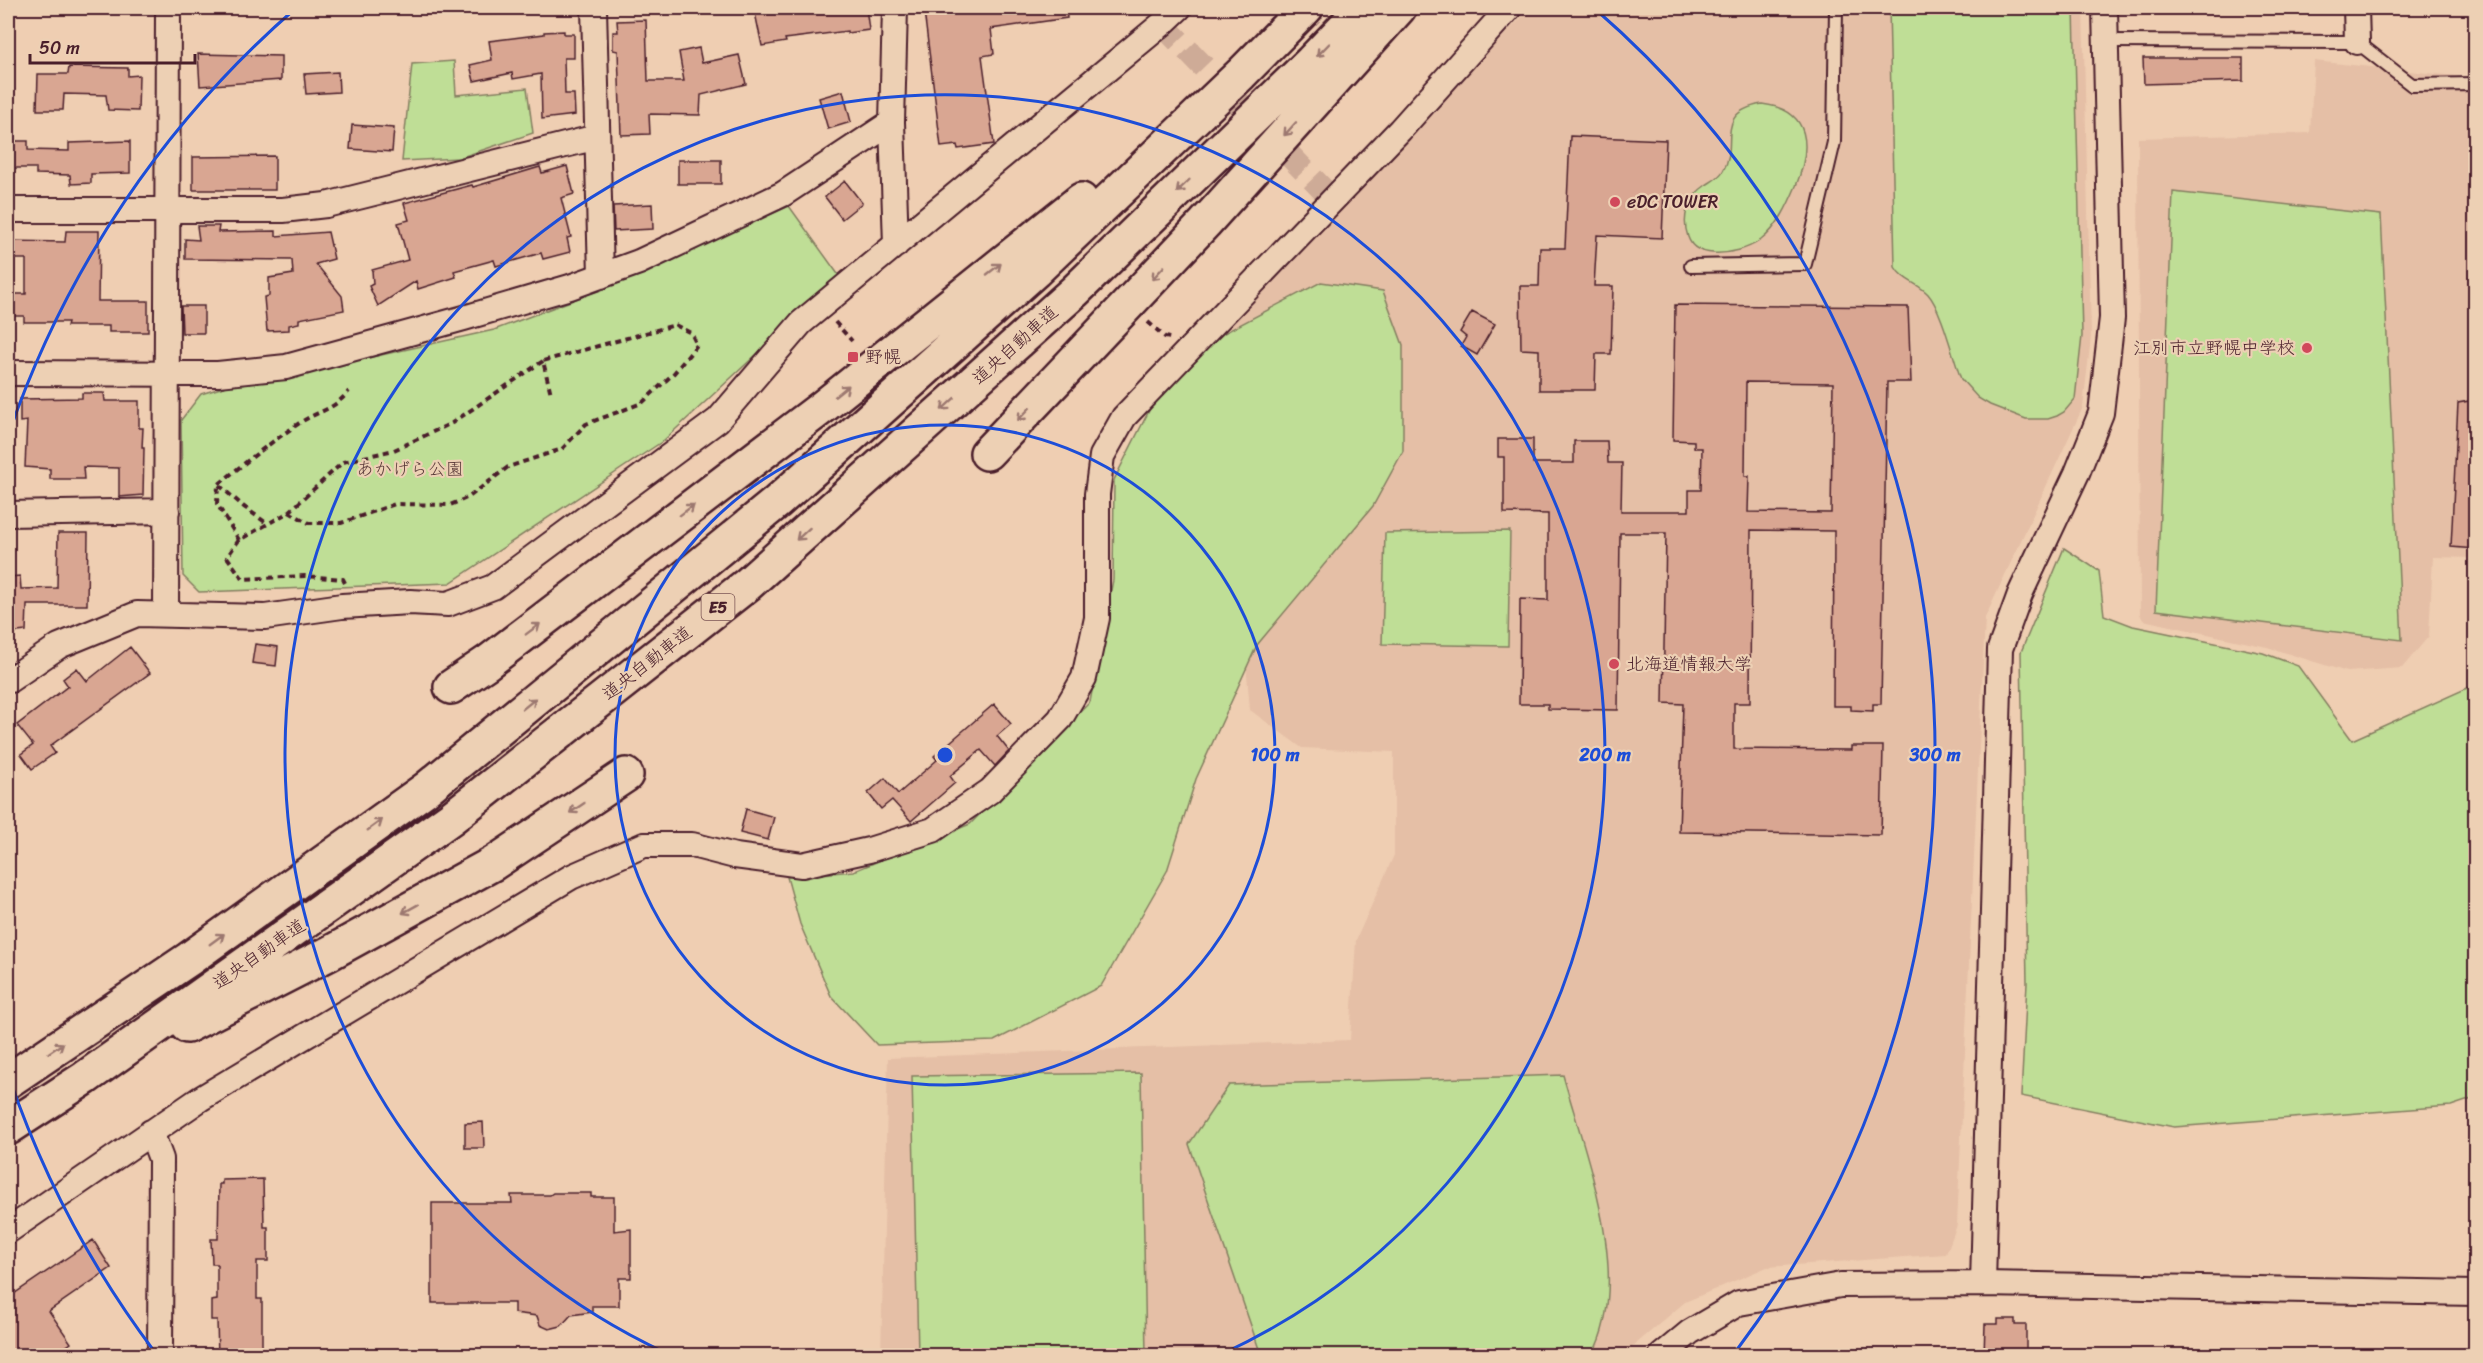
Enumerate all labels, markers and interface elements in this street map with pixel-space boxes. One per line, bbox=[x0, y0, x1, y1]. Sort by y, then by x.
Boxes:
scale bar bbox=[30, 27, 195, 65]
text: 50 m bbox=[39, 32, 80, 64]
one-way arrow bbox=[1315, 42, 1330, 57]
one-way arrow bbox=[1283, 121, 1297, 136]
one-way arrow bbox=[1176, 178, 1191, 193]
place label: eDC TOWER bbox=[1627, 186, 1718, 218]
marker: eDC TOWER bbox=[1608, 195, 1622, 209]
one-way arrow bbox=[986, 263, 1002, 276]
one-way arrow bbox=[1151, 265, 1165, 280]
street label: 道央自動車道 bbox=[964, 297, 1066, 393]
place label: 江別市立野幌中学校 bbox=[2133, 332, 2295, 364]
place label: 野幌 bbox=[865, 341, 901, 373]
marker: 江別市立野幌中学校 bbox=[2300, 341, 2314, 355]
marker: 野幌 bbox=[846, 350, 860, 364]
one-way arrow bbox=[834, 385, 850, 398]
one-way arrow bbox=[941, 397, 956, 411]
one-way arrow bbox=[1017, 407, 1031, 422]
park label: あかげら公園 bbox=[356, 453, 464, 485]
one-way arrow bbox=[679, 504, 695, 516]
one-way arrow bbox=[796, 527, 811, 541]
road number: E5 bbox=[702, 594, 734, 620]
street label: 道央自動車道 bbox=[595, 617, 699, 709]
one-way arrow bbox=[524, 622, 540, 635]
place label: 北海道情報大学 bbox=[1626, 648, 1752, 680]
marker: 北海道情報大学 bbox=[1607, 657, 1621, 671]
one-way arrow bbox=[521, 698, 537, 711]
text: 100 m bbox=[1251, 739, 1300, 771]
text: 200 m bbox=[1578, 739, 1631, 771]
text: 300 m bbox=[1908, 739, 1961, 771]
centre of rings bbox=[935, 745, 955, 765]
one-way arrow bbox=[569, 802, 586, 814]
one-way arrow bbox=[367, 819, 383, 831]
one-way arrow bbox=[402, 904, 420, 915]
street label: 道央自動車道 bbox=[206, 910, 312, 998]
one-way arrow bbox=[209, 933, 225, 945]
one-way arrow bbox=[47, 1042, 64, 1054]

